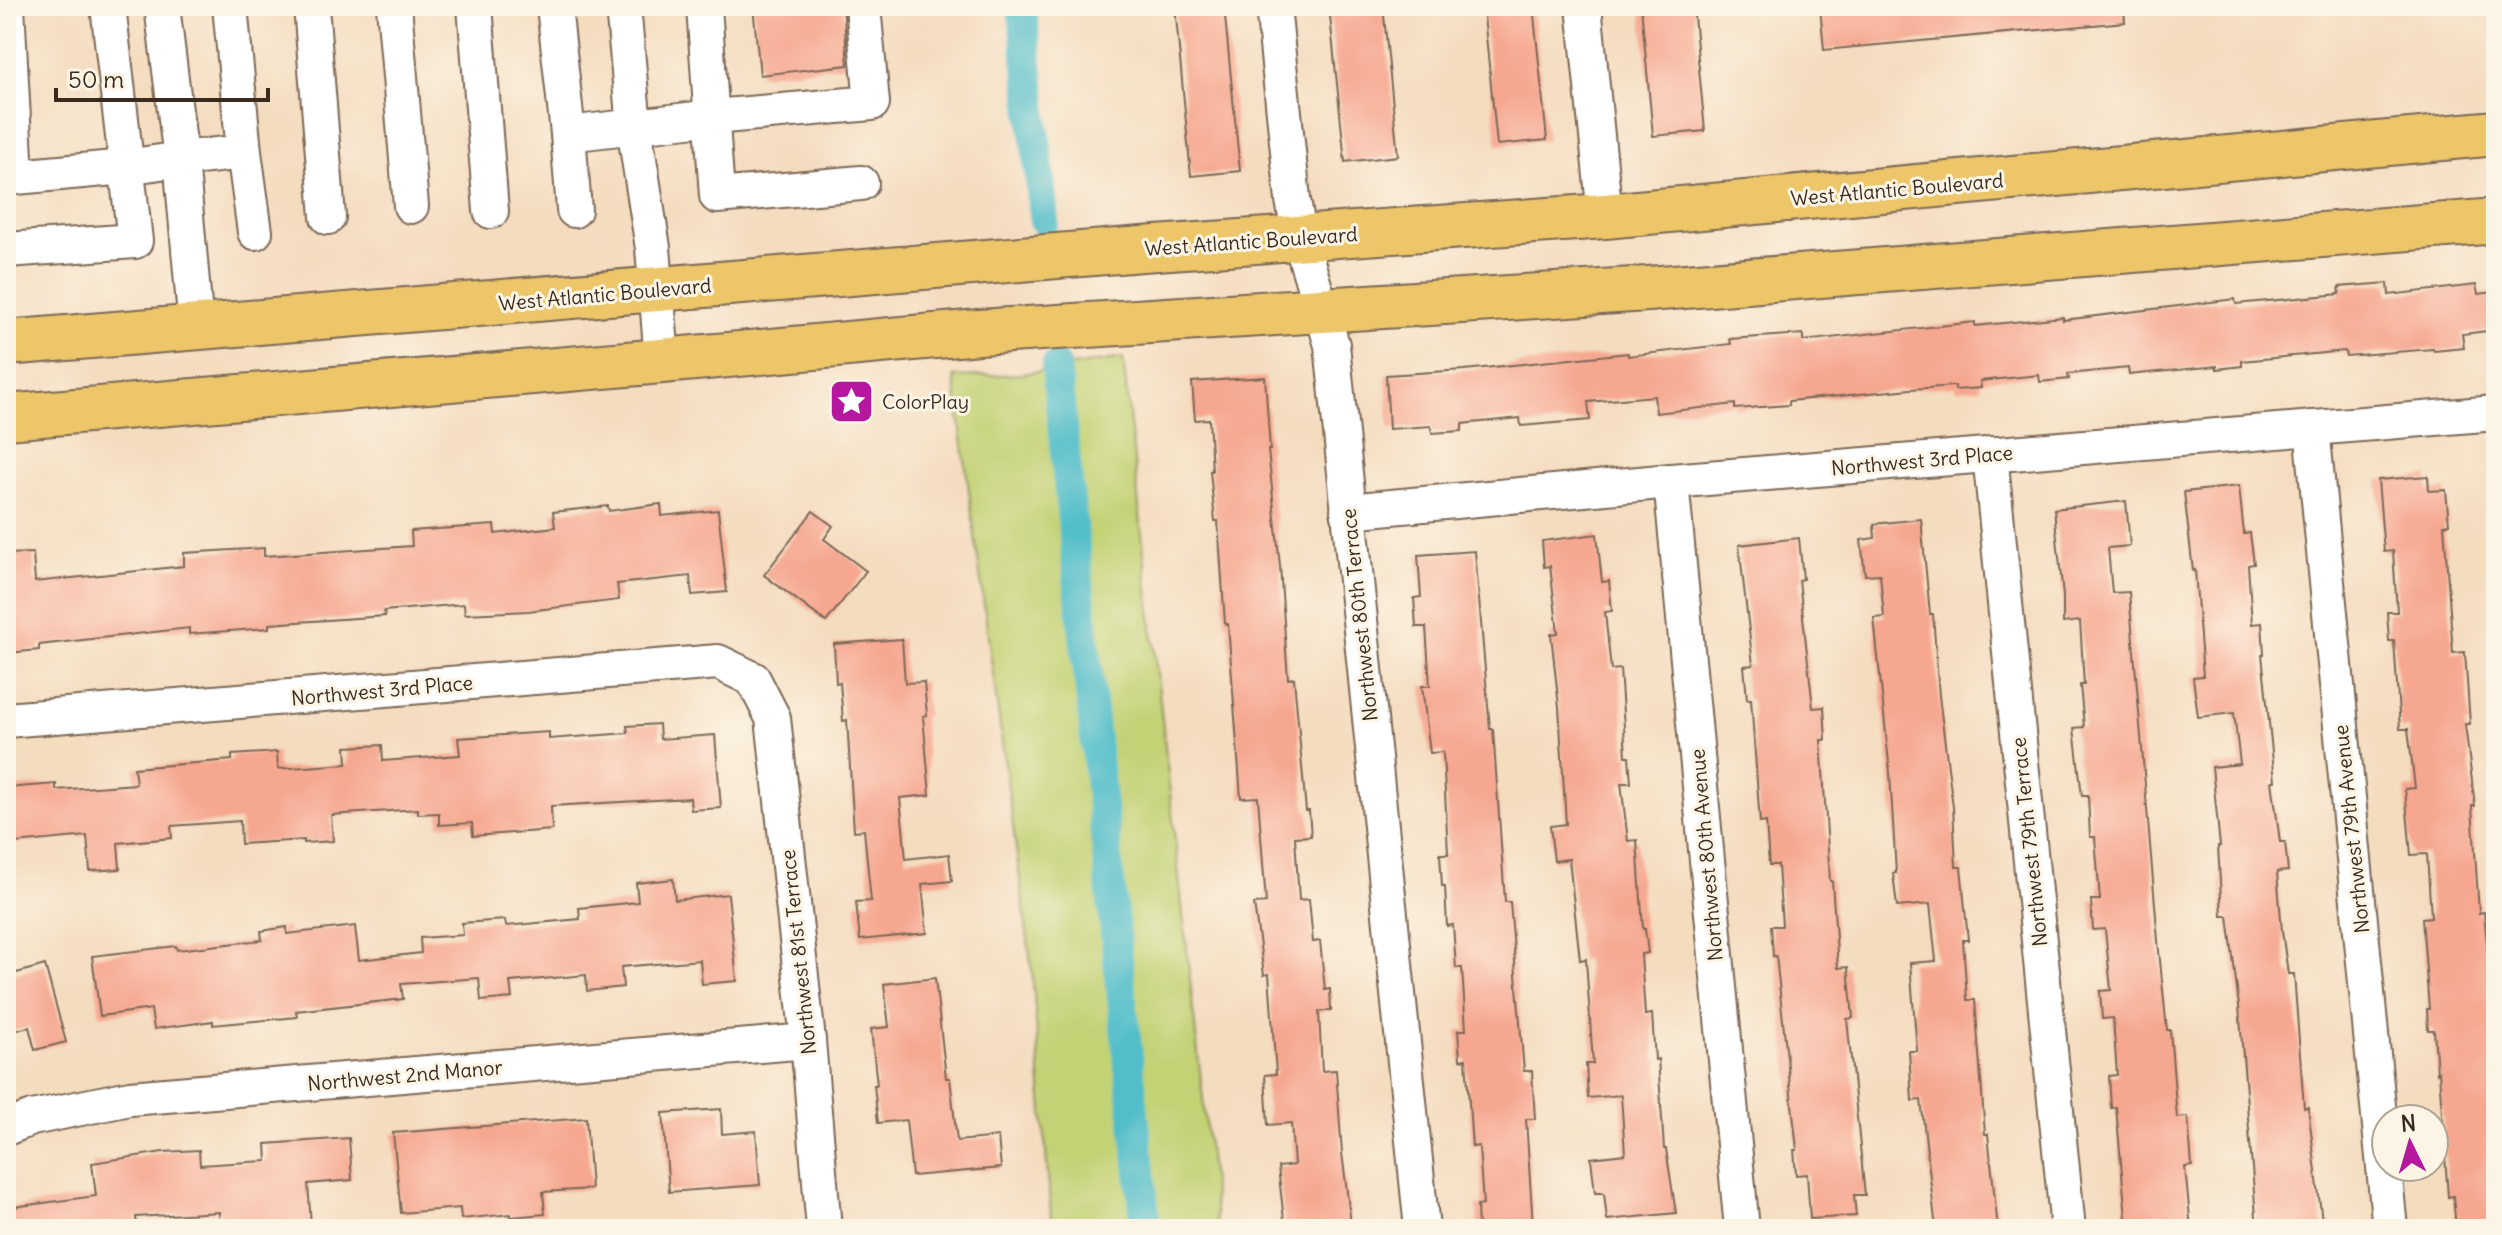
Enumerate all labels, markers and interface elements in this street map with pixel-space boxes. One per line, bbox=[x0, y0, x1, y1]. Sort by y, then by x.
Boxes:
scale bar bbox=[56, 52, 268, 102]
text: 50 m bbox=[68, 64, 124, 94]
street label: West Atlantic Boulevard bbox=[1789, 167, 2005, 211]
street label: West Atlantic Boulevard bbox=[1144, 221, 1359, 261]
street label: West Atlantic Boulevard bbox=[497, 272, 713, 316]
place icon: ColorPlay bbox=[827, 377, 875, 425]
place label: ColorPlay bbox=[882, 389, 969, 414]
street label: Northwest 3rd Place bbox=[1830, 440, 2014, 480]
street label: Northwest 80th Terrace bbox=[1335, 507, 1383, 723]
street label: Northwest 3rd Place bbox=[290, 670, 474, 710]
street label: Northwest 79th Avenue bbox=[2328, 723, 2374, 935]
street label: Northwest 79th Terrace bbox=[2006, 736, 2052, 948]
street label: Northwest 80th Avenue bbox=[1684, 748, 1728, 962]
street label: Northwest 81st Terrace bbox=[775, 848, 821, 1056]
street label: Northwest 2nd Manor bbox=[306, 1054, 504, 1096]
north arrow bbox=[2370, 1103, 2450, 1183]
text: N bbox=[2399, 1108, 2417, 1138]

